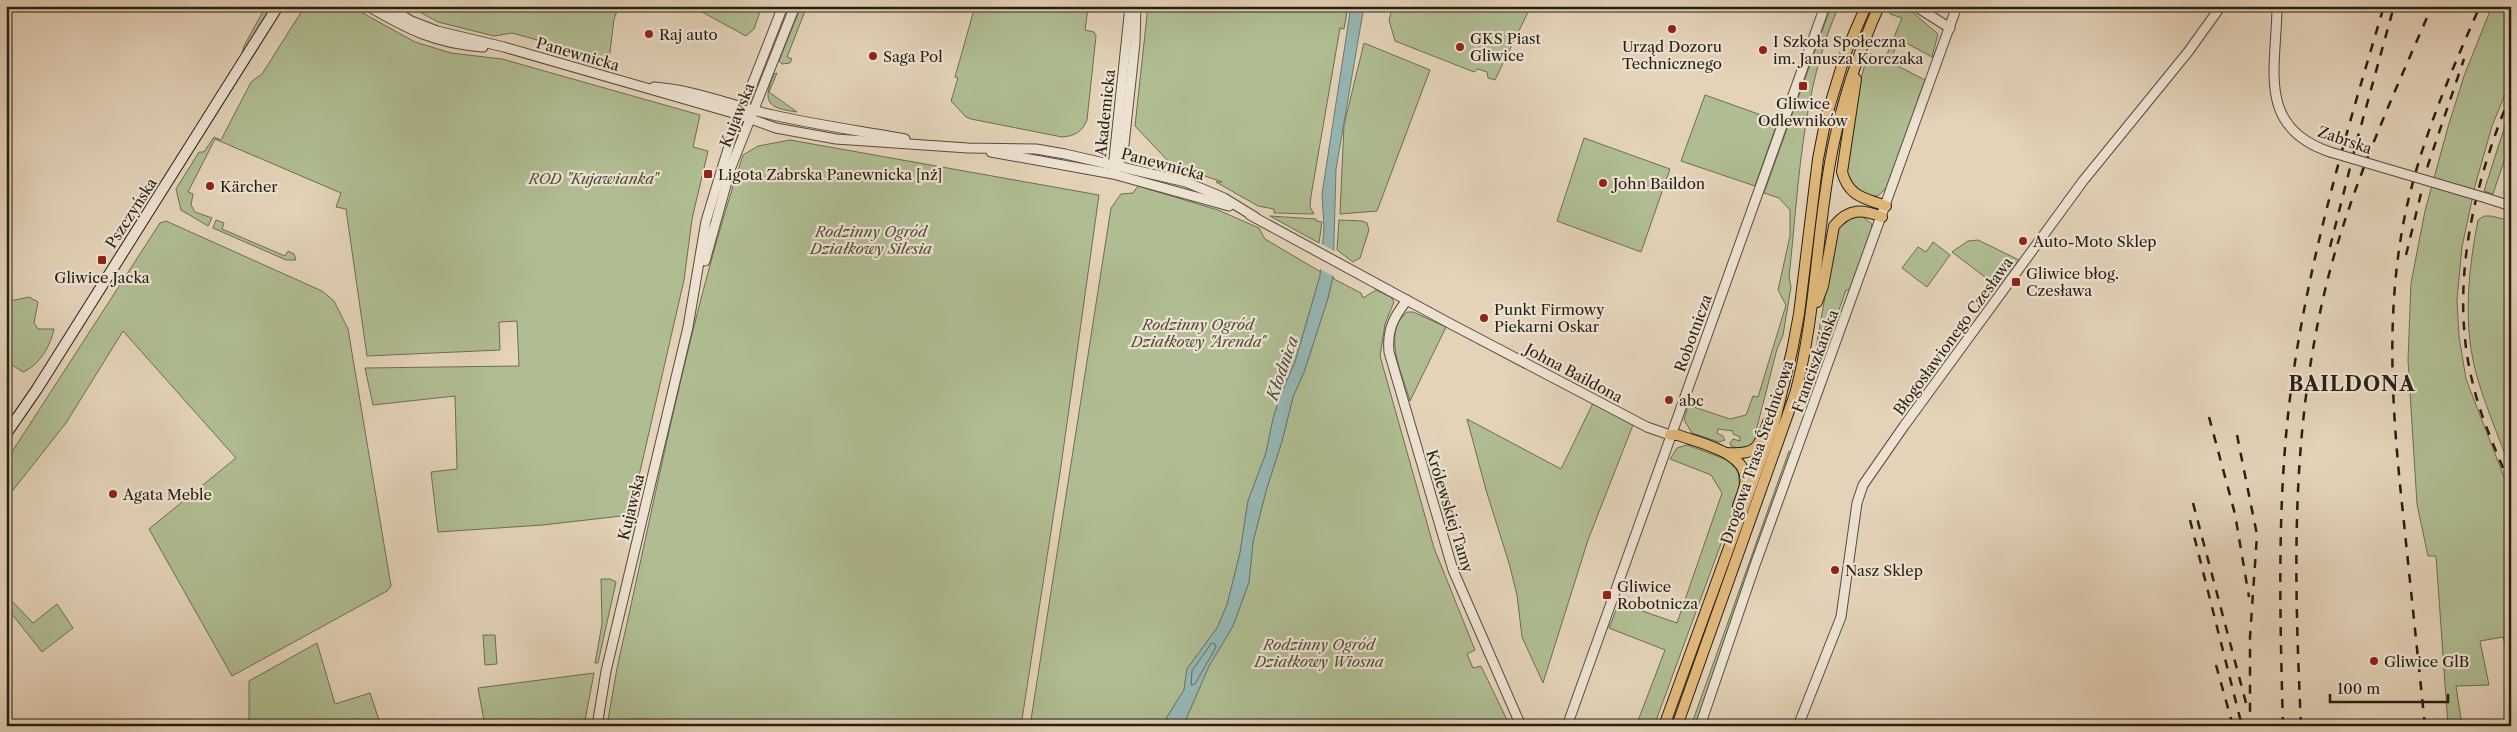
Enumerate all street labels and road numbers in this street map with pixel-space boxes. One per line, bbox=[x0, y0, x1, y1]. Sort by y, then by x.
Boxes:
street label: Panewnicka bbox=[534, 33, 622, 75]
street label: Akademicka bbox=[1091, 68, 1119, 159]
street label: Kujawska bbox=[716, 80, 758, 150]
street label: Zabrska bbox=[2315, 122, 2375, 158]
street label: Panewnicka bbox=[1119, 144, 1207, 184]
street label: Pszczyńska bbox=[101, 174, 161, 252]
street label: Błogosławionego Czesława bbox=[1889, 253, 2017, 419]
street label: Robotnicza bbox=[1670, 292, 1716, 374]
street label: Franciszkańska bbox=[1788, 307, 1842, 415]
street label: Johna Baildona bbox=[1520, 338, 1626, 407]
street label: Drogowa Trasa Średnicowa bbox=[1717, 357, 1797, 546]
street label: Królewskiej Tamy bbox=[1422, 447, 1478, 575]
street label: Kujawska bbox=[614, 472, 648, 542]

